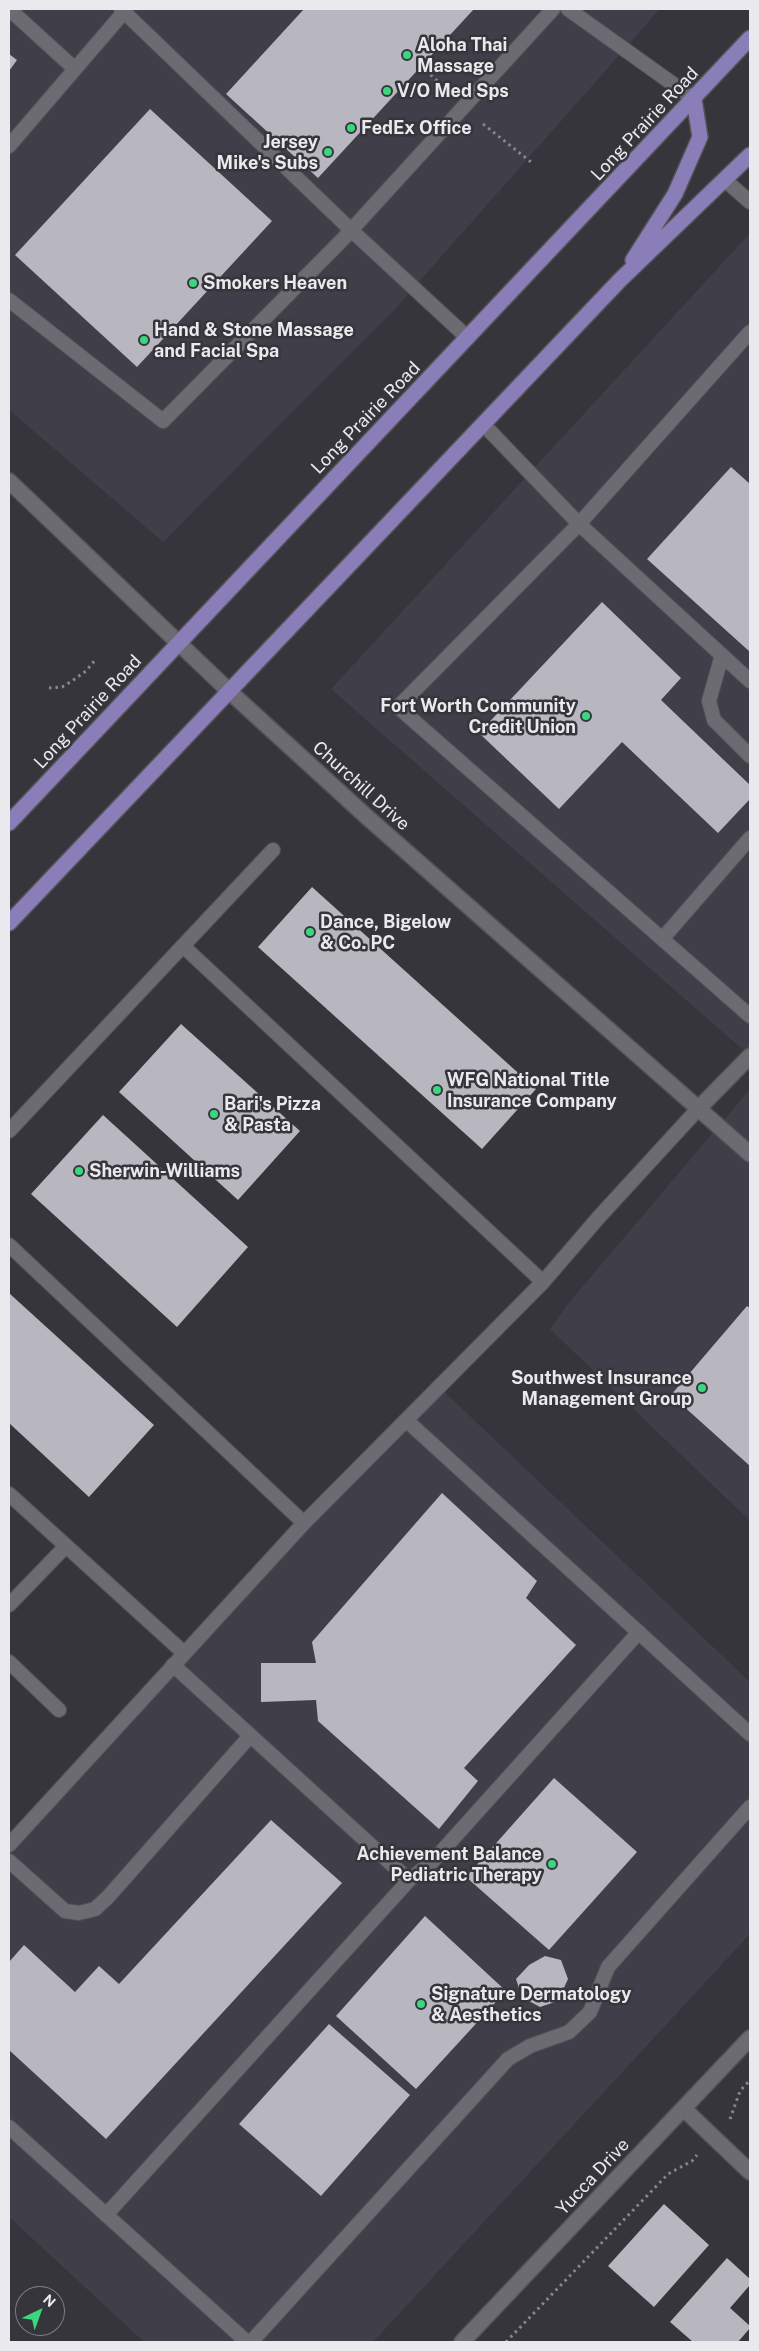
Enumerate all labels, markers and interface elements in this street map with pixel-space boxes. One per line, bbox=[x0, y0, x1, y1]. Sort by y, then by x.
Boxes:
place label: Aloha Thai Massage bbox=[417, 34, 507, 76]
marker: Aloha Thai Massage bbox=[401, 49, 413, 61]
street label: Long Prairie Road bbox=[587, 63, 703, 185]
place label: V/O Med Sps bbox=[397, 80, 509, 102]
marker: V/O Med Sps bbox=[381, 85, 393, 97]
place label: FedEx Office bbox=[361, 117, 472, 139]
marker: FedEx Office bbox=[345, 122, 357, 134]
place label: Jersey Mike's Subs bbox=[217, 131, 318, 173]
marker: Jersey Mike's Subs bbox=[322, 146, 334, 158]
place label: Smokers Heaven bbox=[203, 272, 347, 294]
marker: Smokers Heaven bbox=[187, 277, 199, 289]
place label: Hand & Stone Massage and Facial Spa bbox=[154, 319, 354, 362]
marker: Hand & Stone Massage and Facial Spa bbox=[138, 334, 150, 346]
street label: Long Prairie Road bbox=[307, 357, 425, 479]
street label: Long Prairie Road bbox=[30, 651, 146, 773]
place label: Fort Worth Community Credit Union bbox=[380, 695, 576, 738]
marker: Fort Worth Community Credit Union bbox=[580, 710, 592, 722]
street label: Churchill Drive bbox=[308, 737, 414, 835]
place label: Dance, Bigelow & Co. PC bbox=[320, 911, 451, 954]
marker: Dance, Bigelow & Co. PC bbox=[304, 926, 316, 938]
place label: WFG National Title Insurance Company bbox=[447, 1069, 617, 1112]
marker: WFG National Title Insurance Company bbox=[431, 1084, 443, 1096]
place label: Bari's Pizza & Pasta bbox=[224, 1093, 321, 1136]
marker: Bari's Pizza & Pasta bbox=[208, 1108, 220, 1120]
place label: Sherwin-Williams bbox=[89, 1160, 240, 1182]
marker: Sherwin-Williams bbox=[73, 1165, 85, 1177]
place label: Southwest Insurance Management Group bbox=[511, 1367, 692, 1410]
marker: Southwest Insurance Management Group bbox=[696, 1382, 708, 1394]
place label: Achievement Balance Pediatric Therapy bbox=[357, 1843, 542, 1886]
marker: Achievement Balance Pediatric Therapy bbox=[546, 1858, 558, 1870]
place label: Signature Dermatology & Aesthetics bbox=[431, 1983, 631, 2026]
marker: Signature Dermatology & Aesthetics bbox=[415, 1998, 427, 2010]
street label: Yucca Drive bbox=[552, 2134, 634, 2220]
north arrow bbox=[15, 2286, 65, 2336]
text: N bbox=[40, 2291, 59, 2310]

